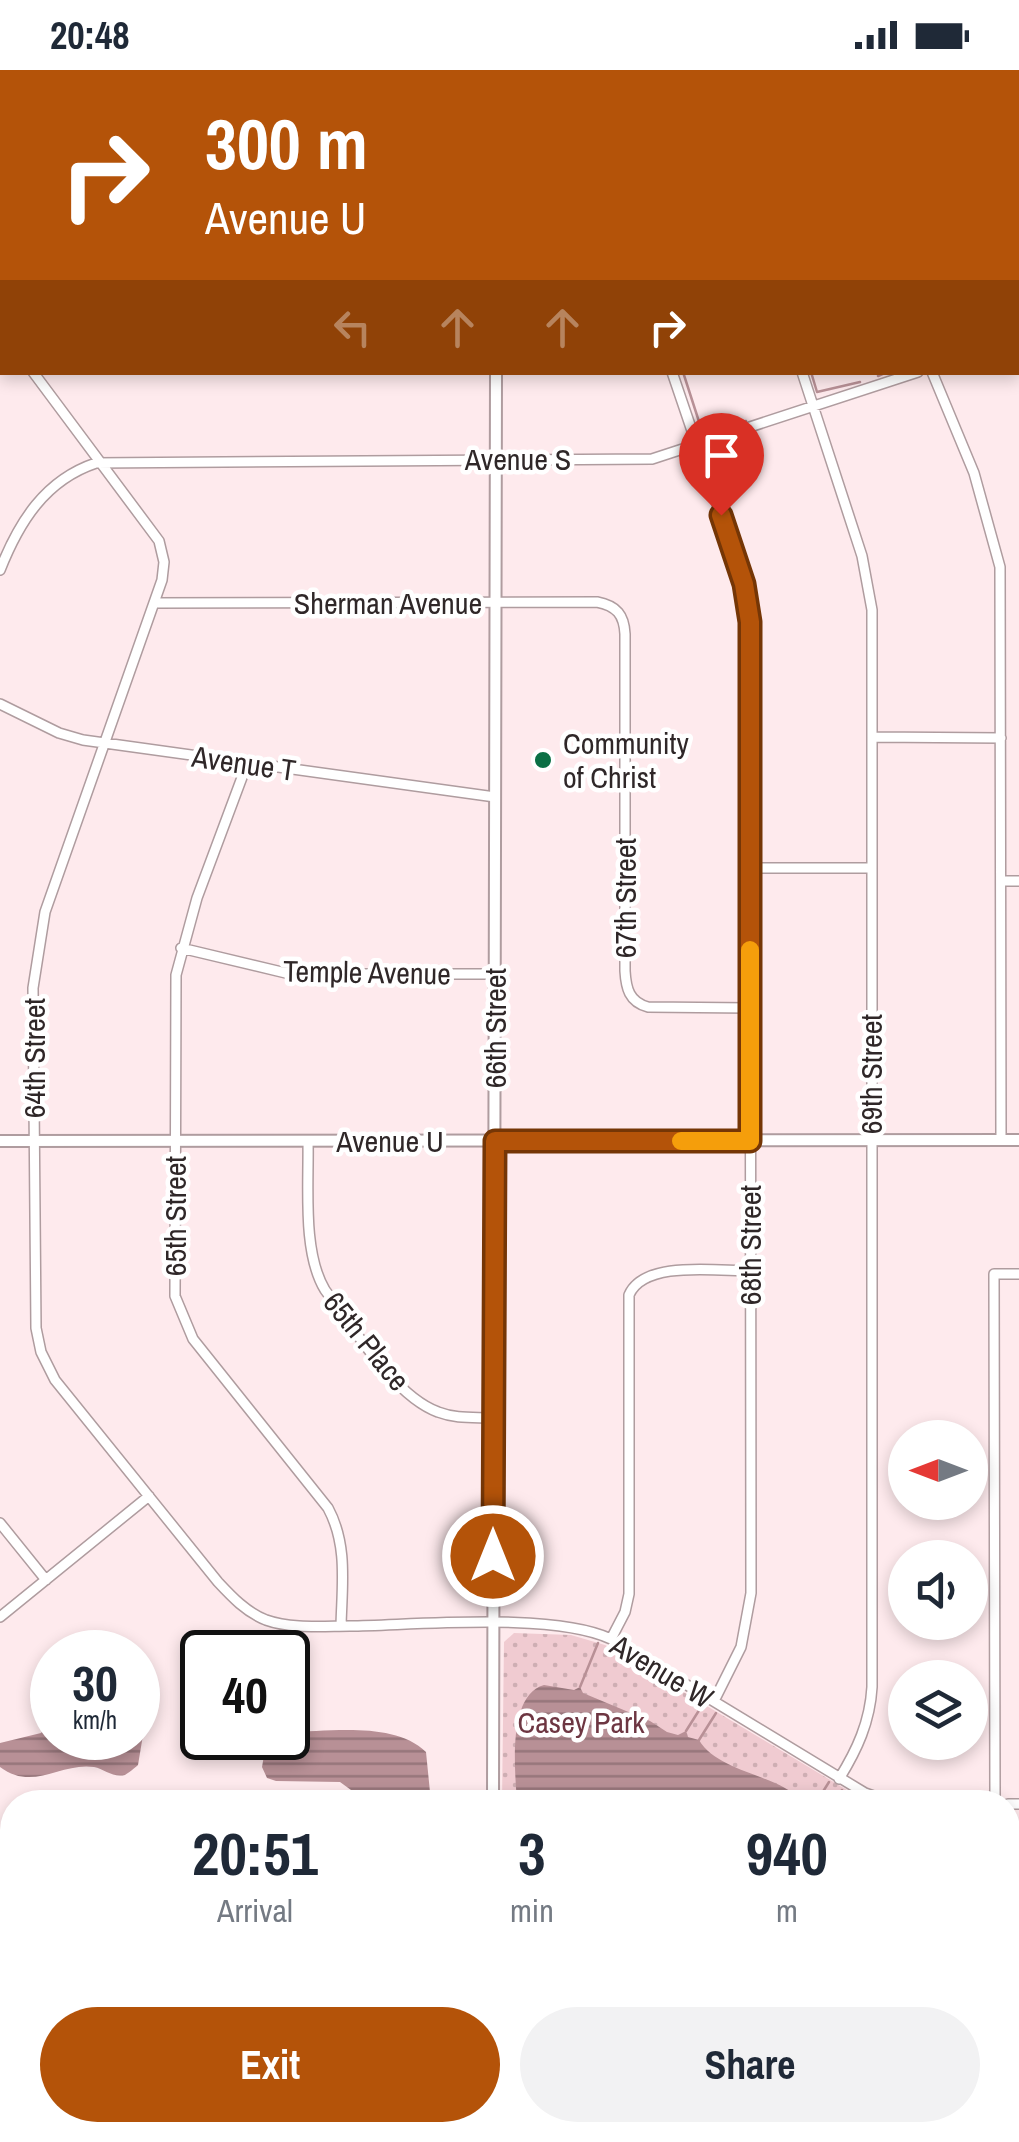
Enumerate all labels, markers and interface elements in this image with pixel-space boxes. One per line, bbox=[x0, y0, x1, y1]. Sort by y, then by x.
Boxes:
text: 20:48 bbox=[50, 10, 130, 61]
text: 300 m bbox=[205, 97, 368, 191]
icon: right bbox=[40, 110, 170, 240]
text: Avenue U bbox=[205, 187, 366, 248]
icon: left bbox=[325, 300, 380, 355]
icon: ahead bbox=[430, 300, 485, 355]
icon: ahead bbox=[535, 300, 590, 355]
icon: right bbox=[640, 300, 695, 355]
pin bbox=[679, 413, 764, 516]
icon: arrive bbox=[694, 428, 749, 483]
street label: Avenue S bbox=[464, 439, 571, 479]
street label: Sherman Avenue bbox=[294, 583, 482, 623]
place label: Community of Christ bbox=[563, 723, 689, 797]
street label: Avenue T bbox=[189, 736, 299, 790]
marker: Community of Christ bbox=[532, 749, 554, 771]
street label: 67th Street bbox=[605, 838, 645, 958]
street label: Temple Avenue bbox=[283, 951, 451, 993]
street label: 66th Street bbox=[475, 968, 515, 1088]
street label: 64th Street bbox=[14, 998, 54, 1118]
street label: 69th Street bbox=[851, 1014, 891, 1134]
street label: Avenue U bbox=[335, 1121, 444, 1161]
street label: 65th Street bbox=[155, 1156, 195, 1276]
street label: 68th Street bbox=[730, 1185, 770, 1305]
street label: 65th Place bbox=[315, 1283, 419, 1399]
north arrow bbox=[888, 1420, 988, 1520]
map controls bbox=[888, 1420, 988, 1760]
position arrow bbox=[441, 1504, 545, 1608]
button: sound bbox=[888, 1540, 988, 1640]
street label: Avenue W bbox=[602, 1624, 721, 1717]
speed limit sign: 40 bbox=[180, 1630, 310, 1760]
text: 30 bbox=[72, 1649, 118, 1717]
button: layers bbox=[888, 1660, 988, 1760]
park label: Casey Park bbox=[517, 1702, 645, 1742]
text: km/h bbox=[73, 1703, 117, 1737]
text: 20:51 bbox=[192, 1813, 318, 1894]
text: 3 bbox=[518, 1813, 546, 1894]
text: 940 bbox=[746, 1813, 828, 1894]
text: Arrival bbox=[217, 1889, 293, 1932]
text: min bbox=[510, 1889, 554, 1932]
text: m bbox=[776, 1889, 798, 1932]
button: Exit bbox=[40, 2007, 500, 2122]
button: Share bbox=[520, 2007, 980, 2122]

